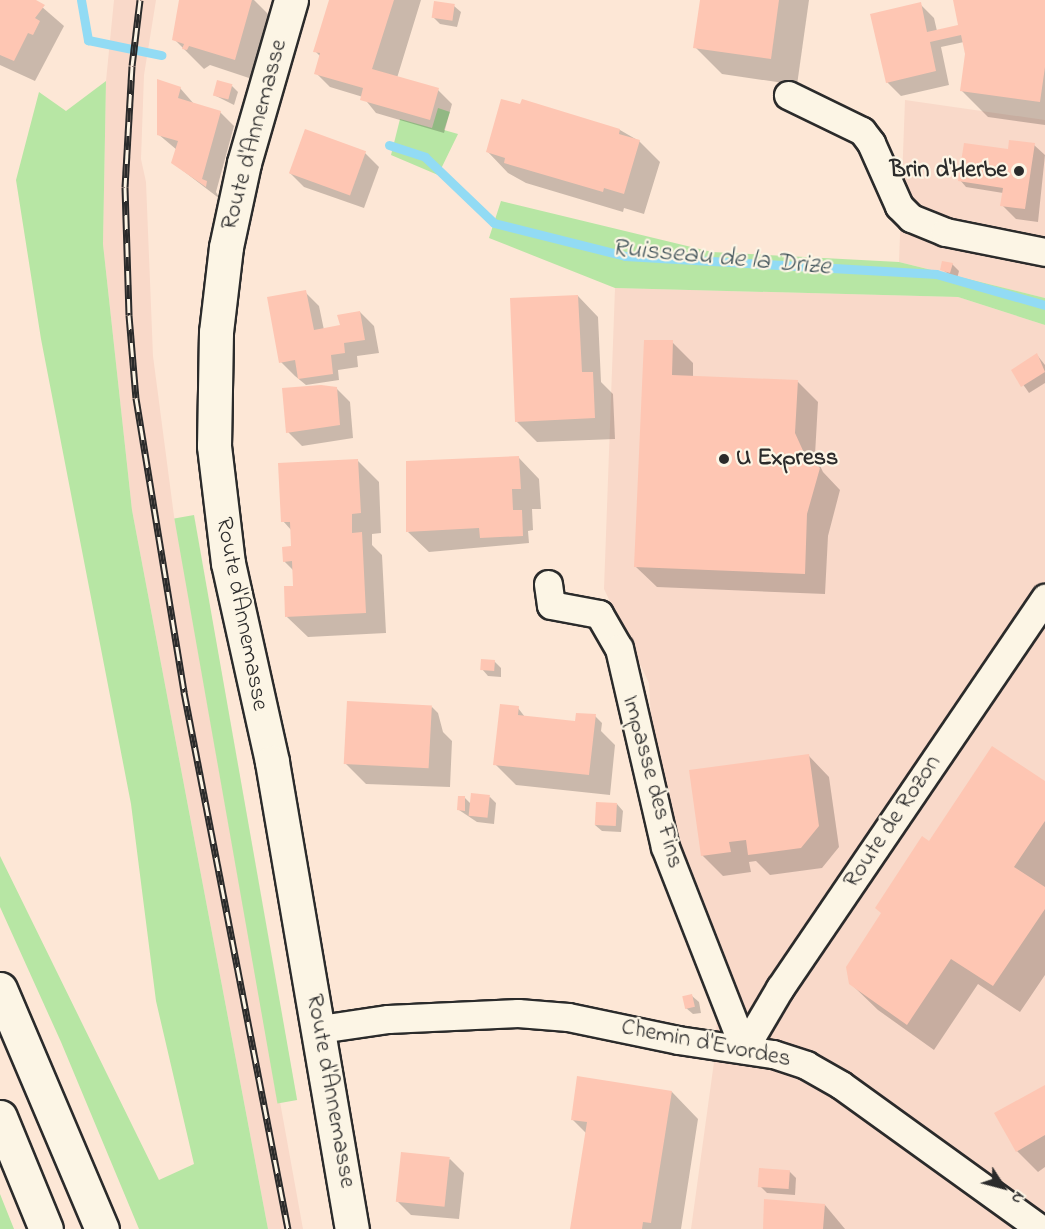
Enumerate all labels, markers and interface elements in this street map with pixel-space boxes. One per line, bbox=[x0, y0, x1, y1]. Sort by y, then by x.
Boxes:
street label: Route d'Annemasse bbox=[216, 37, 294, 233]
place label: Brin d'Herbe bbox=[890, 157, 1007, 185]
marker: Brin d'Herbe bbox=[1012, 164, 1026, 178]
water label: Ruisseau de la Drize bbox=[610, 234, 832, 284]
place label: U Express bbox=[736, 445, 838, 473]
marker: U Express bbox=[717, 452, 731, 466]
street label: Route d'Annemasse bbox=[208, 515, 274, 713]
street label: Impasse des Fins bbox=[615, 692, 689, 872]
street label: Route de Rozon bbox=[838, 750, 948, 894]
street label: Route d'Annemasse bbox=[299, 992, 361, 1190]
street label: Chemin d'Evordes bbox=[619, 1013, 793, 1075]
north arrow bbox=[973, 1157, 1033, 1217]
text: N bbox=[1005, 1186, 1030, 1209]

